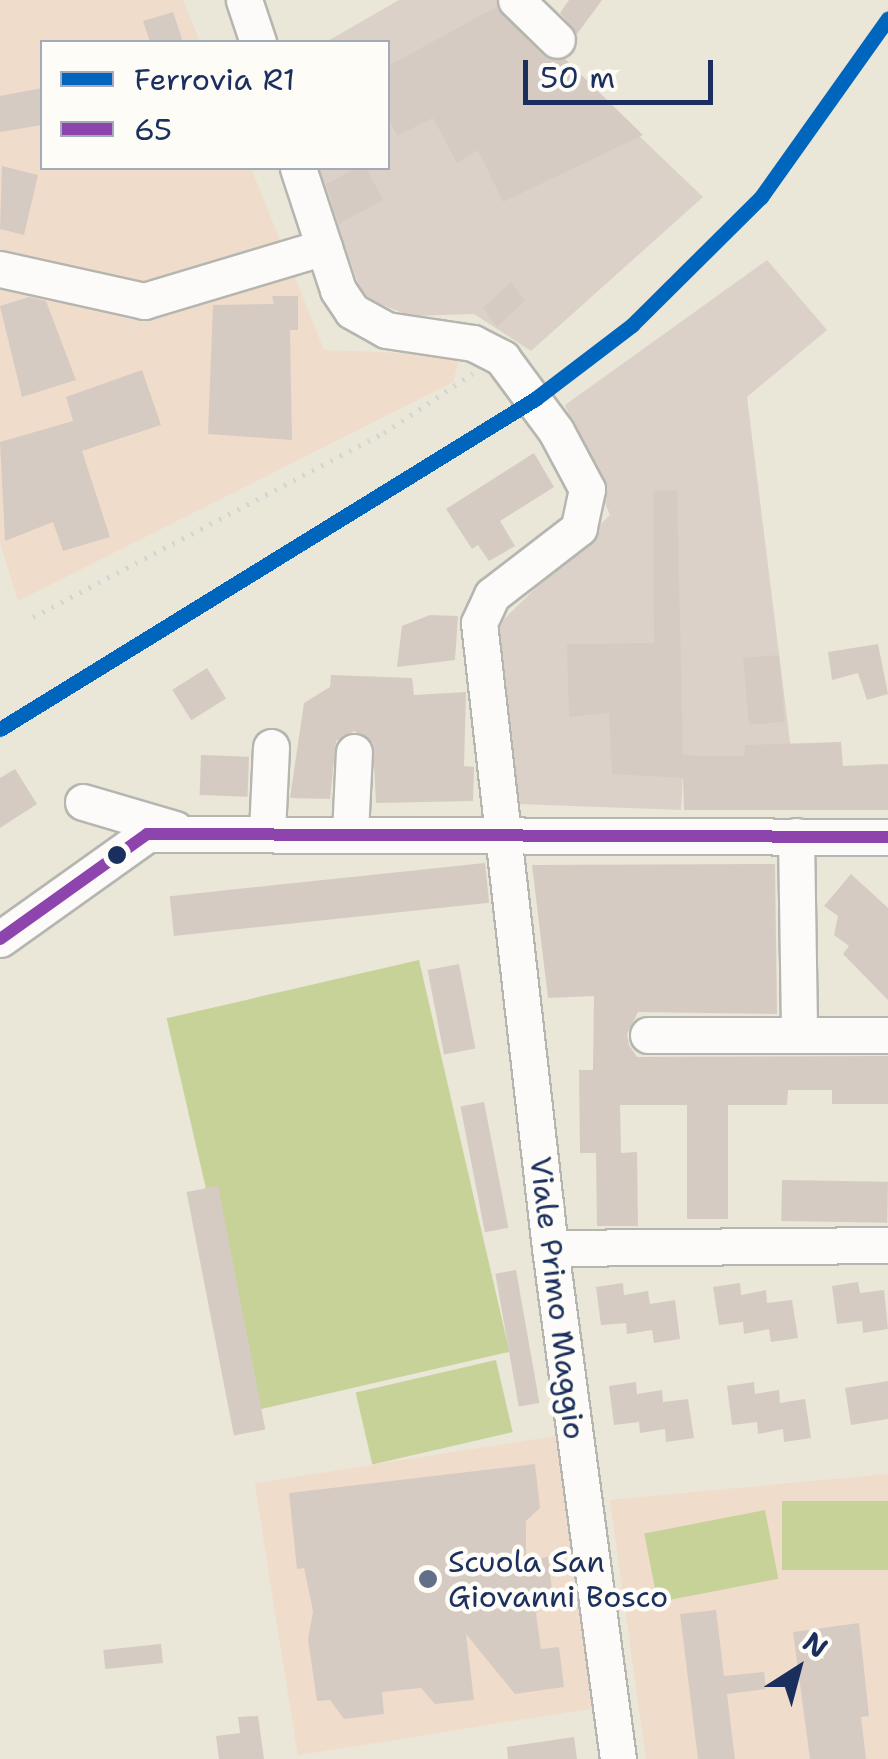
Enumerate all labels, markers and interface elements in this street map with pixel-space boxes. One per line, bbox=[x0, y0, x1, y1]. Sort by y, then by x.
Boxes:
legend bbox=[40, 40, 390, 170]
scale bar bbox=[528, 40, 718, 102]
text: 50 m bbox=[540, 57, 615, 98]
text: Ferrovia R1 bbox=[134, 59, 295, 100]
text: 65 bbox=[134, 109, 172, 150]
unlabelled marker bbox=[107, 845, 127, 865]
street label: Viale Primo Maggio bbox=[522, 1155, 592, 1441]
place label: Scuola San Giovanni Bosco bbox=[448, 1544, 668, 1614]
marker: Scuola San Giovanni Bosco bbox=[417, 1568, 439, 1590]
north arrow bbox=[748, 1619, 848, 1719]
text: N bbox=[795, 1623, 836, 1667]

